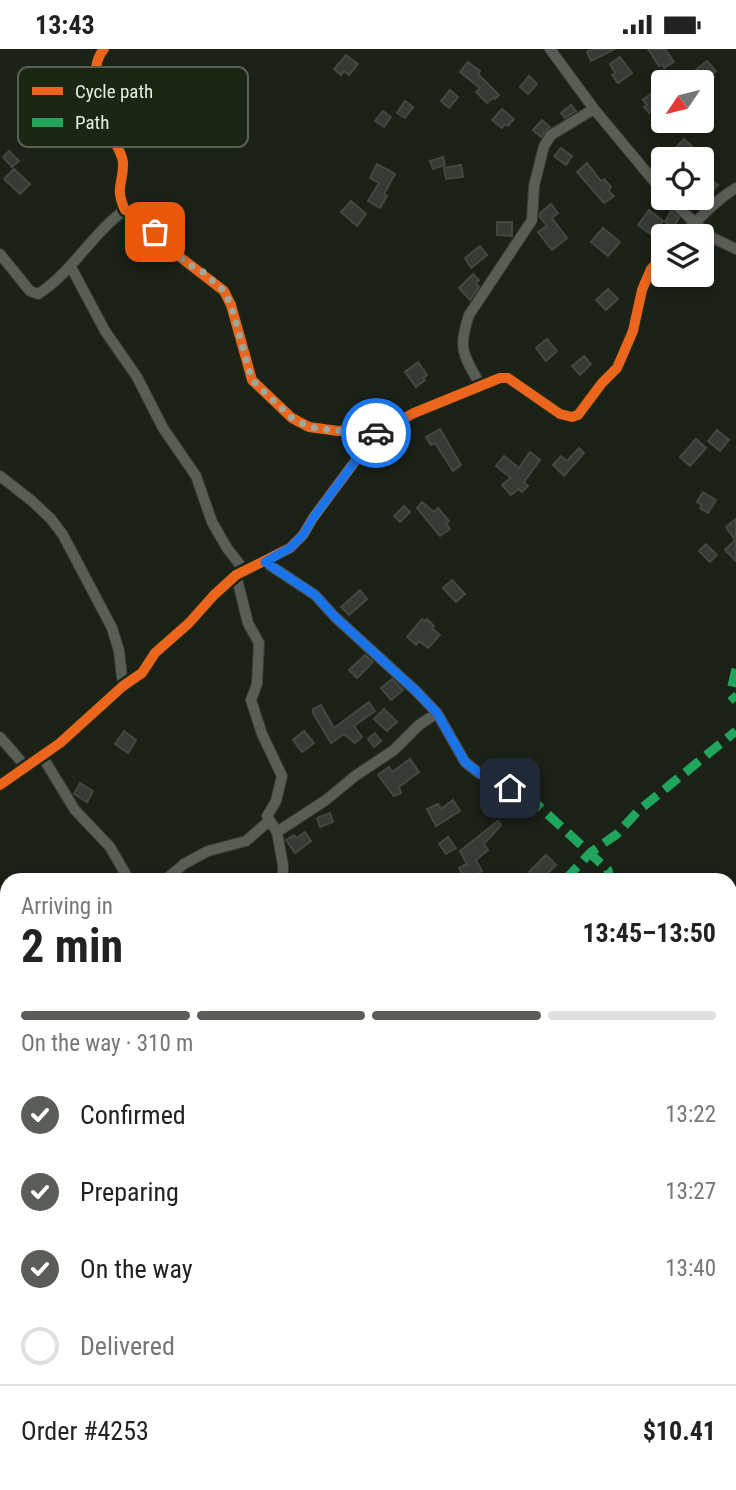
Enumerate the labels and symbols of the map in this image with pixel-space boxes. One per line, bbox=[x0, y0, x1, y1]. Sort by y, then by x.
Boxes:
legend bbox=[18, 67, 248, 147]
north arrow bbox=[651, 70, 714, 133]
text: Cycle path bbox=[75, 80, 153, 103]
text: Path bbox=[75, 111, 109, 134]
pin bbox=[125, 202, 185, 262]
courier bbox=[341, 398, 411, 468]
pin bbox=[480, 758, 540, 818]

